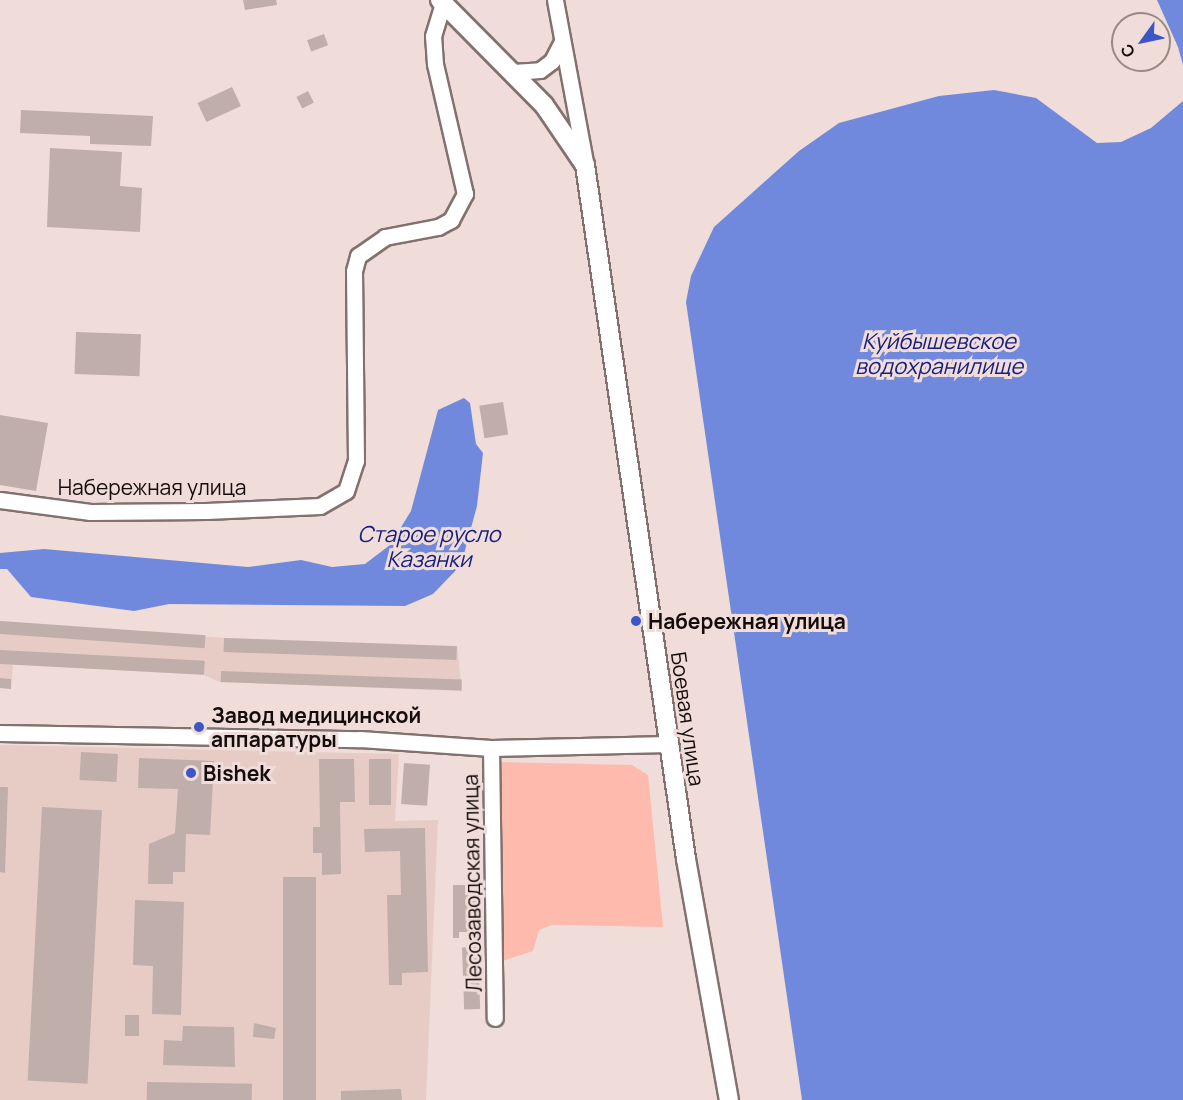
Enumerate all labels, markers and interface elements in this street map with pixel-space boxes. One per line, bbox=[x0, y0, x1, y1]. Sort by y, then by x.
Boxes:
north arrow bbox=[1111, 12, 1171, 72]
text: С bbox=[1115, 40, 1140, 62]
water label: Куйбышевское водохранилище bbox=[855, 328, 1023, 380]
street label: Набережная улица bbox=[58, 474, 246, 500]
water label: Старое русло Казанки bbox=[357, 521, 501, 572]
place label: Набережная улица bbox=[648, 608, 846, 634]
marker: Набережная улица bbox=[629, 614, 643, 628]
street label: Боевая улица bbox=[666, 650, 710, 788]
place label: Завод медицинской аппаратуры bbox=[211, 702, 421, 752]
marker: Завод медицинской аппаратуры bbox=[192, 720, 206, 734]
place label: Bishek bbox=[203, 760, 271, 786]
marker: Bishek bbox=[184, 766, 198, 780]
street label: Лесозаводская улица bbox=[458, 774, 486, 992]

